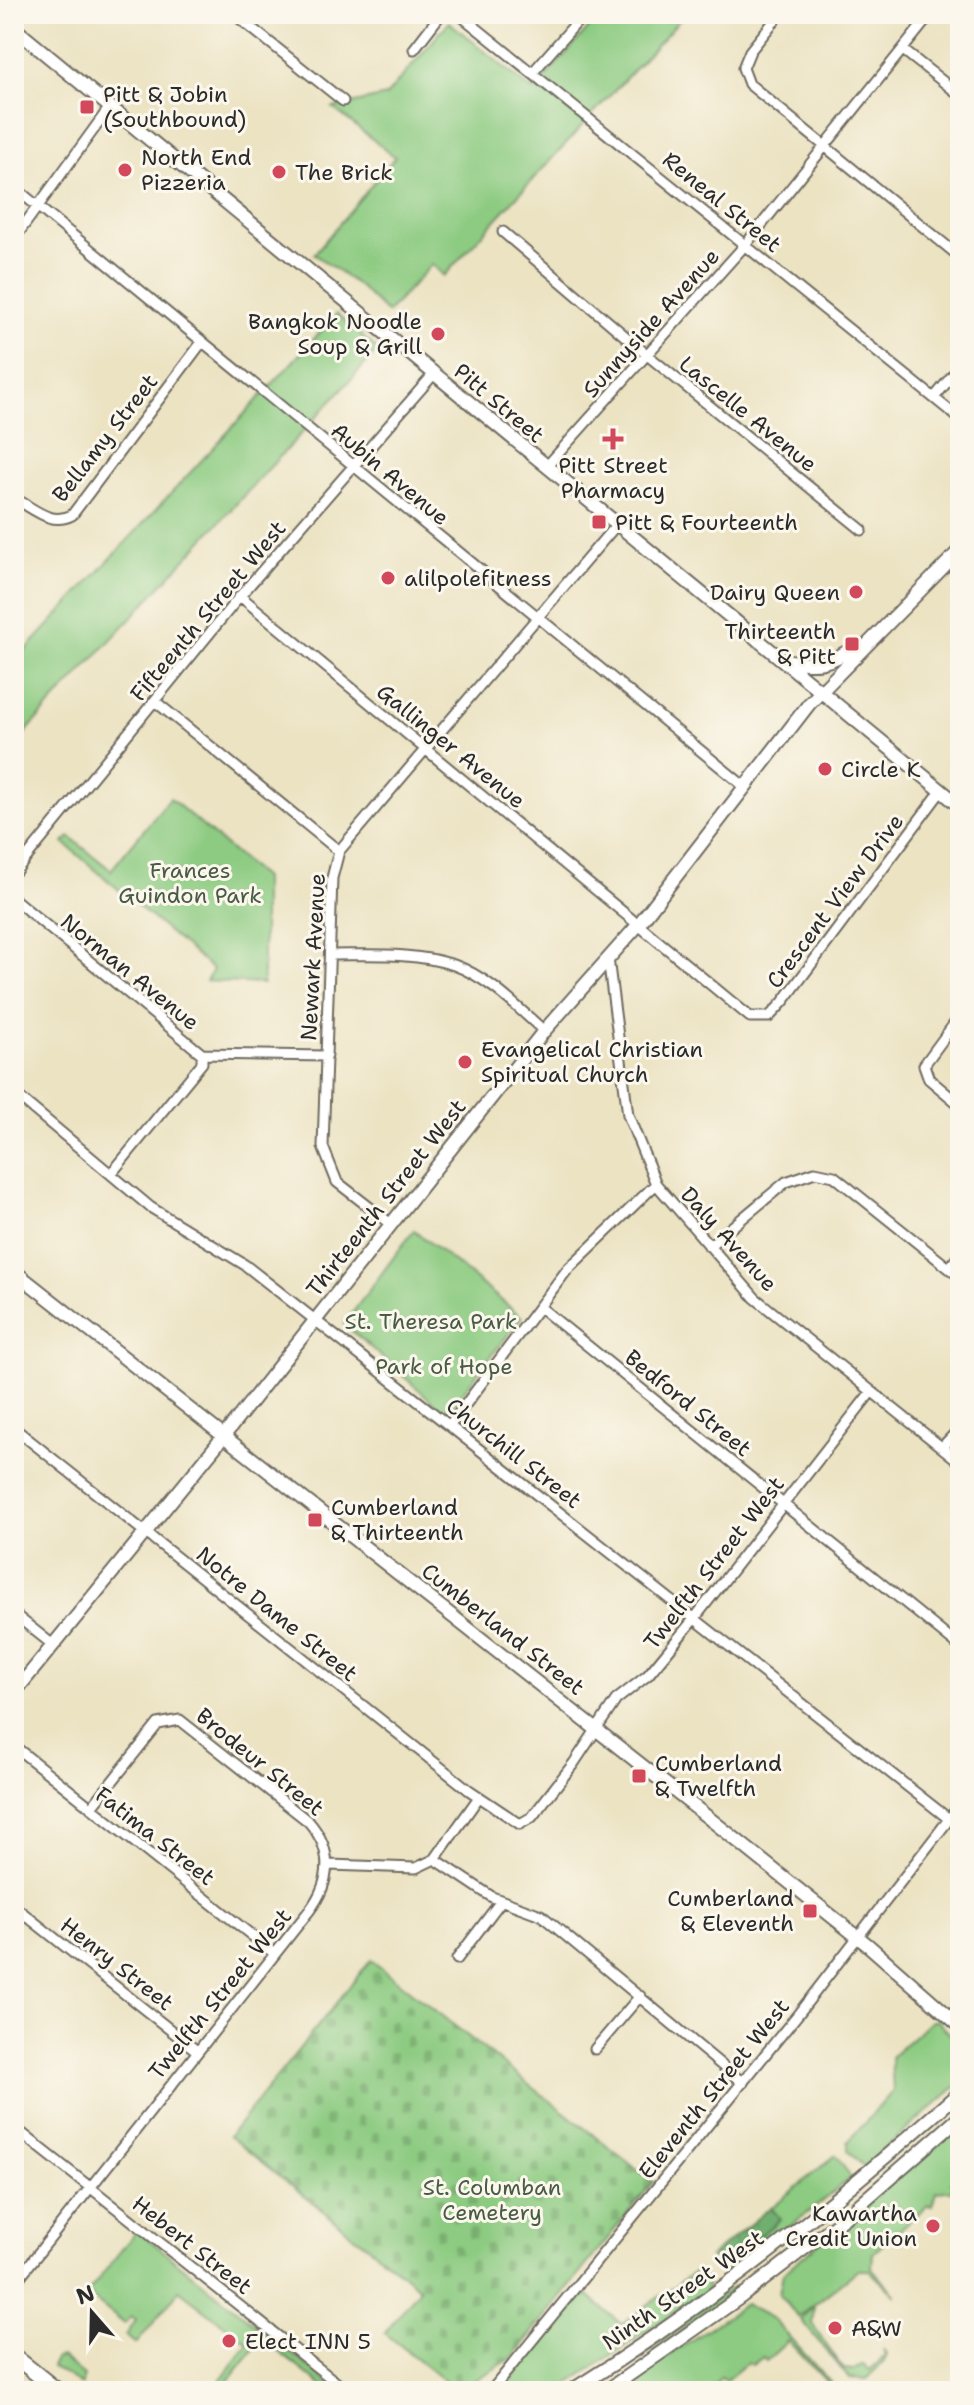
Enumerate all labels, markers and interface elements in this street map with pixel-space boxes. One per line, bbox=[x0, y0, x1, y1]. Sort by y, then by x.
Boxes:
place label: Pitt & Jobin (Southbound) bbox=[103, 80, 246, 134]
marker: Pitt & Jobin (Southbound) bbox=[78, 98, 96, 116]
place label: North End Pizzeria bbox=[141, 143, 252, 197]
street label: Reneal Street bbox=[657, 145, 787, 259]
place label: The Brick bbox=[295, 158, 393, 187]
marker: North End Pizzeria bbox=[116, 161, 134, 179]
marker: The Brick bbox=[270, 163, 288, 181]
street label: Sunnyside Avenue bbox=[576, 242, 726, 404]
place label: Bangkok Noodle Soup & Grill bbox=[248, 307, 422, 361]
marker: Bangkok Noodle Soup & Grill bbox=[429, 325, 447, 343]
street label: Lascelle Avenue bbox=[673, 349, 823, 479]
street label: Pitt Street bbox=[448, 357, 550, 449]
street label: Bellamy Street bbox=[46, 368, 164, 508]
street label: Aubin Avenue bbox=[325, 416, 455, 532]
marker: Pitt Street Pharmacy bbox=[604, 430, 622, 448]
place label: Pitt Street Pharmacy bbox=[558, 451, 668, 505]
place label: Pitt & Fourteenth bbox=[615, 508, 798, 537]
marker: Pitt & Fourteenth bbox=[590, 513, 608, 531]
street label: Fifteenth Street West bbox=[124, 514, 292, 708]
place label: alilpolefitness bbox=[404, 564, 552, 593]
marker: alilpolefitness bbox=[379, 569, 397, 587]
place label: Dairy Queen bbox=[710, 578, 840, 607]
marker: Dairy Queen bbox=[847, 583, 865, 601]
place label: Thirteenth & Pitt bbox=[725, 617, 836, 671]
marker: Thirteenth & Pitt bbox=[843, 635, 861, 653]
street label: Gallinger Avenue bbox=[371, 677, 531, 815]
place label: Circle K bbox=[841, 755, 921, 784]
marker: Circle K bbox=[816, 760, 834, 778]
street label: Crescent View Drive bbox=[760, 808, 910, 994]
park label: Frances Guindon Park bbox=[118, 856, 262, 910]
street label: Newark Avenue bbox=[294, 872, 332, 1042]
street label: Norman Avenue bbox=[55, 907, 205, 1037]
place label: Evangelical Christian Spiritual Church bbox=[481, 1035, 703, 1089]
marker: Evangelical Christian Spiritual Church bbox=[456, 1053, 474, 1071]
street label: Thirteenth Street West bbox=[300, 1093, 472, 1303]
street label: Daly Avenue bbox=[674, 1180, 784, 1298]
park label: St. Theresa Park bbox=[345, 1307, 517, 1336]
street label: Bedford Street bbox=[619, 1343, 757, 1463]
park label: Park of Hope bbox=[375, 1352, 513, 1381]
street label: Churchill Street bbox=[441, 1391, 587, 1515]
street label: Twelfth Street West bbox=[637, 1470, 791, 1656]
place label: Cumberland & Thirteenth bbox=[331, 1493, 464, 1547]
marker: Cumberland & Thirteenth bbox=[306, 1511, 324, 1529]
street label: Notre Dame Street bbox=[190, 1540, 364, 1688]
street label: Cumberland Street bbox=[416, 1556, 590, 1702]
street label: Brodeur Street bbox=[190, 1701, 330, 1823]
place label: Cumberland & Twelfth bbox=[655, 1749, 782, 1803]
marker: Cumberland & Twelfth bbox=[630, 1767, 648, 1785]
street label: Fatima Street bbox=[89, 1780, 221, 1892]
place label: Cumberland & Eleventh bbox=[667, 1884, 794, 1938]
street label: Twelfth Street West bbox=[142, 1902, 298, 2086]
marker: Cumberland & Eleventh bbox=[801, 1902, 819, 1920]
street label: Henry Street bbox=[55, 1911, 179, 2017]
street label: Eleventh Street West bbox=[632, 1993, 796, 2185]
park label: St. Columban Cemetery bbox=[423, 2173, 561, 2227]
street label: Hebert Street bbox=[126, 2189, 258, 2301]
place label: Kawartha Credit Union bbox=[785, 2199, 917, 2253]
marker: Kawartha Credit Union bbox=[924, 2217, 942, 2235]
street label: Ninth Street West bbox=[596, 2223, 770, 2357]
north arrow bbox=[52, 2273, 132, 2353]
text: N bbox=[72, 2278, 98, 2311]
place label: A&W bbox=[851, 2314, 902, 2343]
marker: A&W bbox=[826, 2319, 844, 2337]
place label: Elect INN 5 bbox=[245, 2327, 371, 2356]
marker: Elect INN 5 bbox=[220, 2332, 238, 2350]

